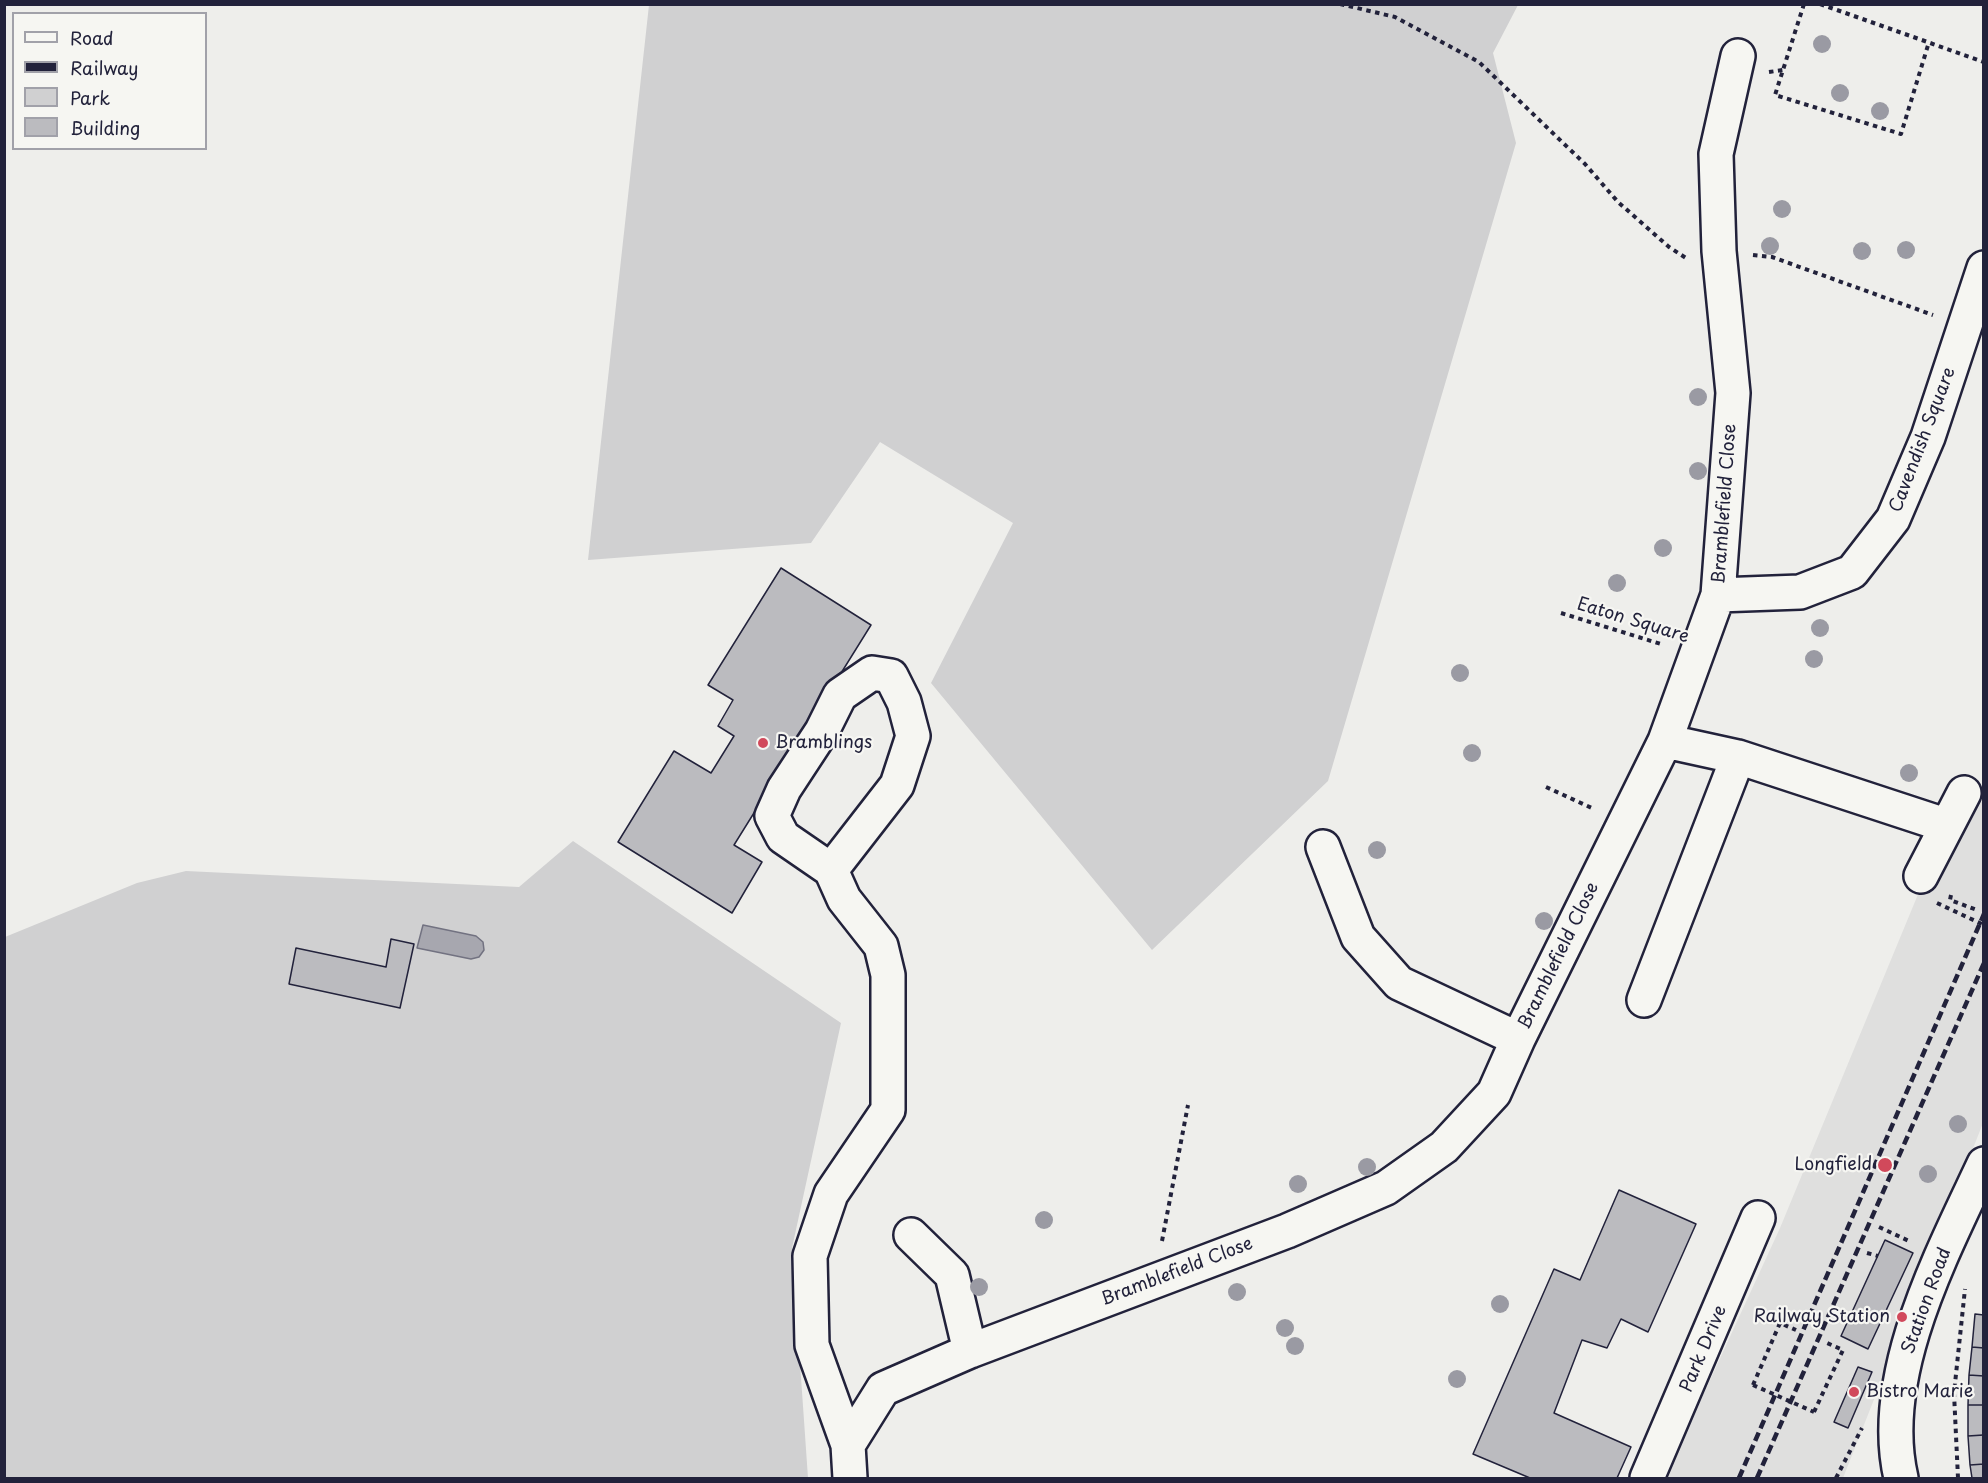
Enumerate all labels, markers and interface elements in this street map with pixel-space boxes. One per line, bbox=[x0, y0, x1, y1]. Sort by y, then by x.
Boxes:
legend bbox=[12, 12, 207, 150]
text: Road bbox=[70, 24, 114, 51]
text: Railway bbox=[70, 54, 138, 81]
text: Park bbox=[70, 84, 110, 111]
text: Building bbox=[70, 114, 140, 141]
street label: Cavendish Square bbox=[1885, 364, 1961, 516]
street label: Bramblefield Close bbox=[1709, 423, 1741, 585]
street label: Eaton Square bbox=[1574, 594, 1692, 648]
place label: Bramblings bbox=[775, 732, 872, 754]
marker: Bramblings bbox=[756, 736, 770, 750]
street label: Bramblefield Close bbox=[1514, 879, 1604, 1033]
place label: Longfield bbox=[1794, 1154, 1872, 1176]
marker: Longfield bbox=[1876, 1156, 1894, 1174]
street label: Bramblefield Close bbox=[1098, 1233, 1256, 1311]
street label: Station Road bbox=[1898, 1245, 1956, 1357]
street label: Park Drive bbox=[1676, 1302, 1732, 1396]
place label: Railway Station bbox=[1754, 1306, 1890, 1328]
marker: Railway Station bbox=[1895, 1310, 1909, 1324]
place label: Bistro Marie bbox=[1866, 1381, 1973, 1403]
marker: Bistro Marie bbox=[1847, 1385, 1861, 1399]

